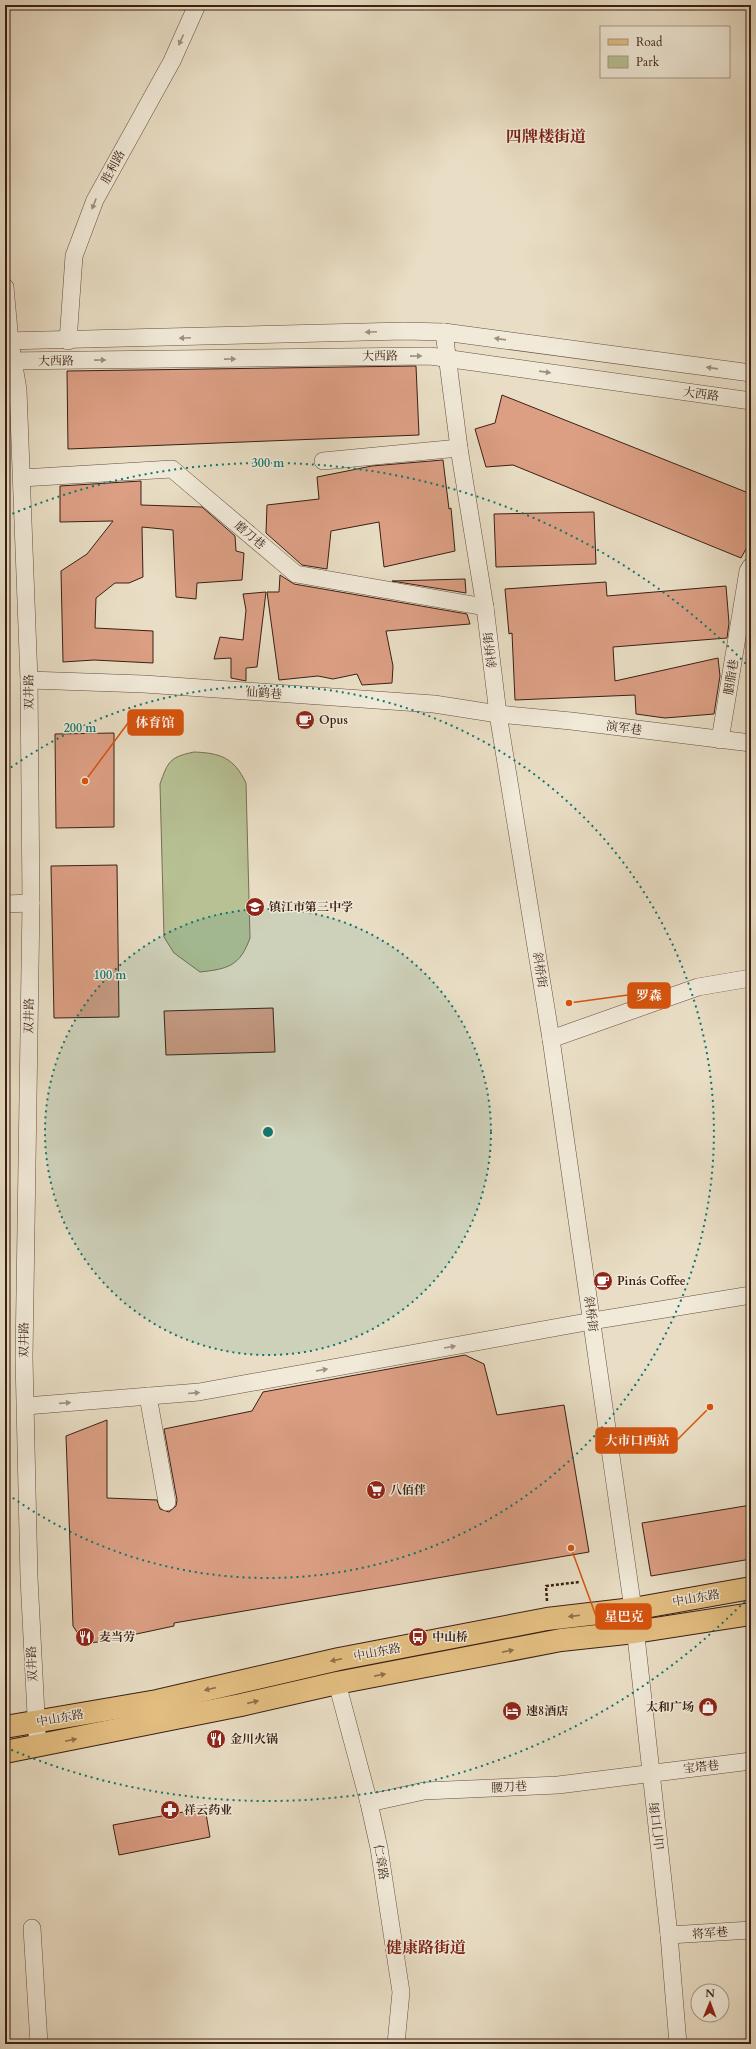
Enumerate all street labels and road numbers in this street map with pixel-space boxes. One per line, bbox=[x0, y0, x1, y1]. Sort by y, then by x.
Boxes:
street label: 胜利路 bbox=[97, 147, 129, 187]
street label: 大西路 bbox=[362, 348, 398, 364]
street label: 大西路 bbox=[38, 353, 74, 369]
street label: 大西路 bbox=[682, 384, 720, 404]
street label: 磨刀巷 bbox=[231, 517, 269, 553]
street label: 斜桥街 bbox=[480, 630, 500, 669]
street label: 胭脂巷 bbox=[720, 658, 742, 696]
street label: 双井路 bbox=[21, 674, 37, 710]
street label: 仙鹤巷 bbox=[245, 684, 283, 702]
street label: 演军巷 bbox=[605, 718, 643, 738]
street label: 斜桥街 bbox=[529, 951, 551, 990]
street label: 双井路 bbox=[21, 998, 37, 1034]
street label: 斜桥街 bbox=[581, 1295, 602, 1334]
street label: 双井路 bbox=[16, 1322, 32, 1358]
street label: 中山东路 bbox=[671, 1586, 721, 1610]
street label: 中山东路 bbox=[352, 1640, 402, 1664]
street label: 双井路 bbox=[23, 1646, 41, 1682]
street label: 中山东路 bbox=[35, 1706, 85, 1730]
street label: 宝塔巷 bbox=[682, 1757, 720, 1777]
street label: 腰刀巷 bbox=[491, 1778, 527, 1796]
street label: 山门口街 bbox=[646, 1800, 668, 1851]
street label: 仁章路 bbox=[370, 1843, 392, 1881]
street label: 将军巷 bbox=[691, 1924, 729, 1942]

